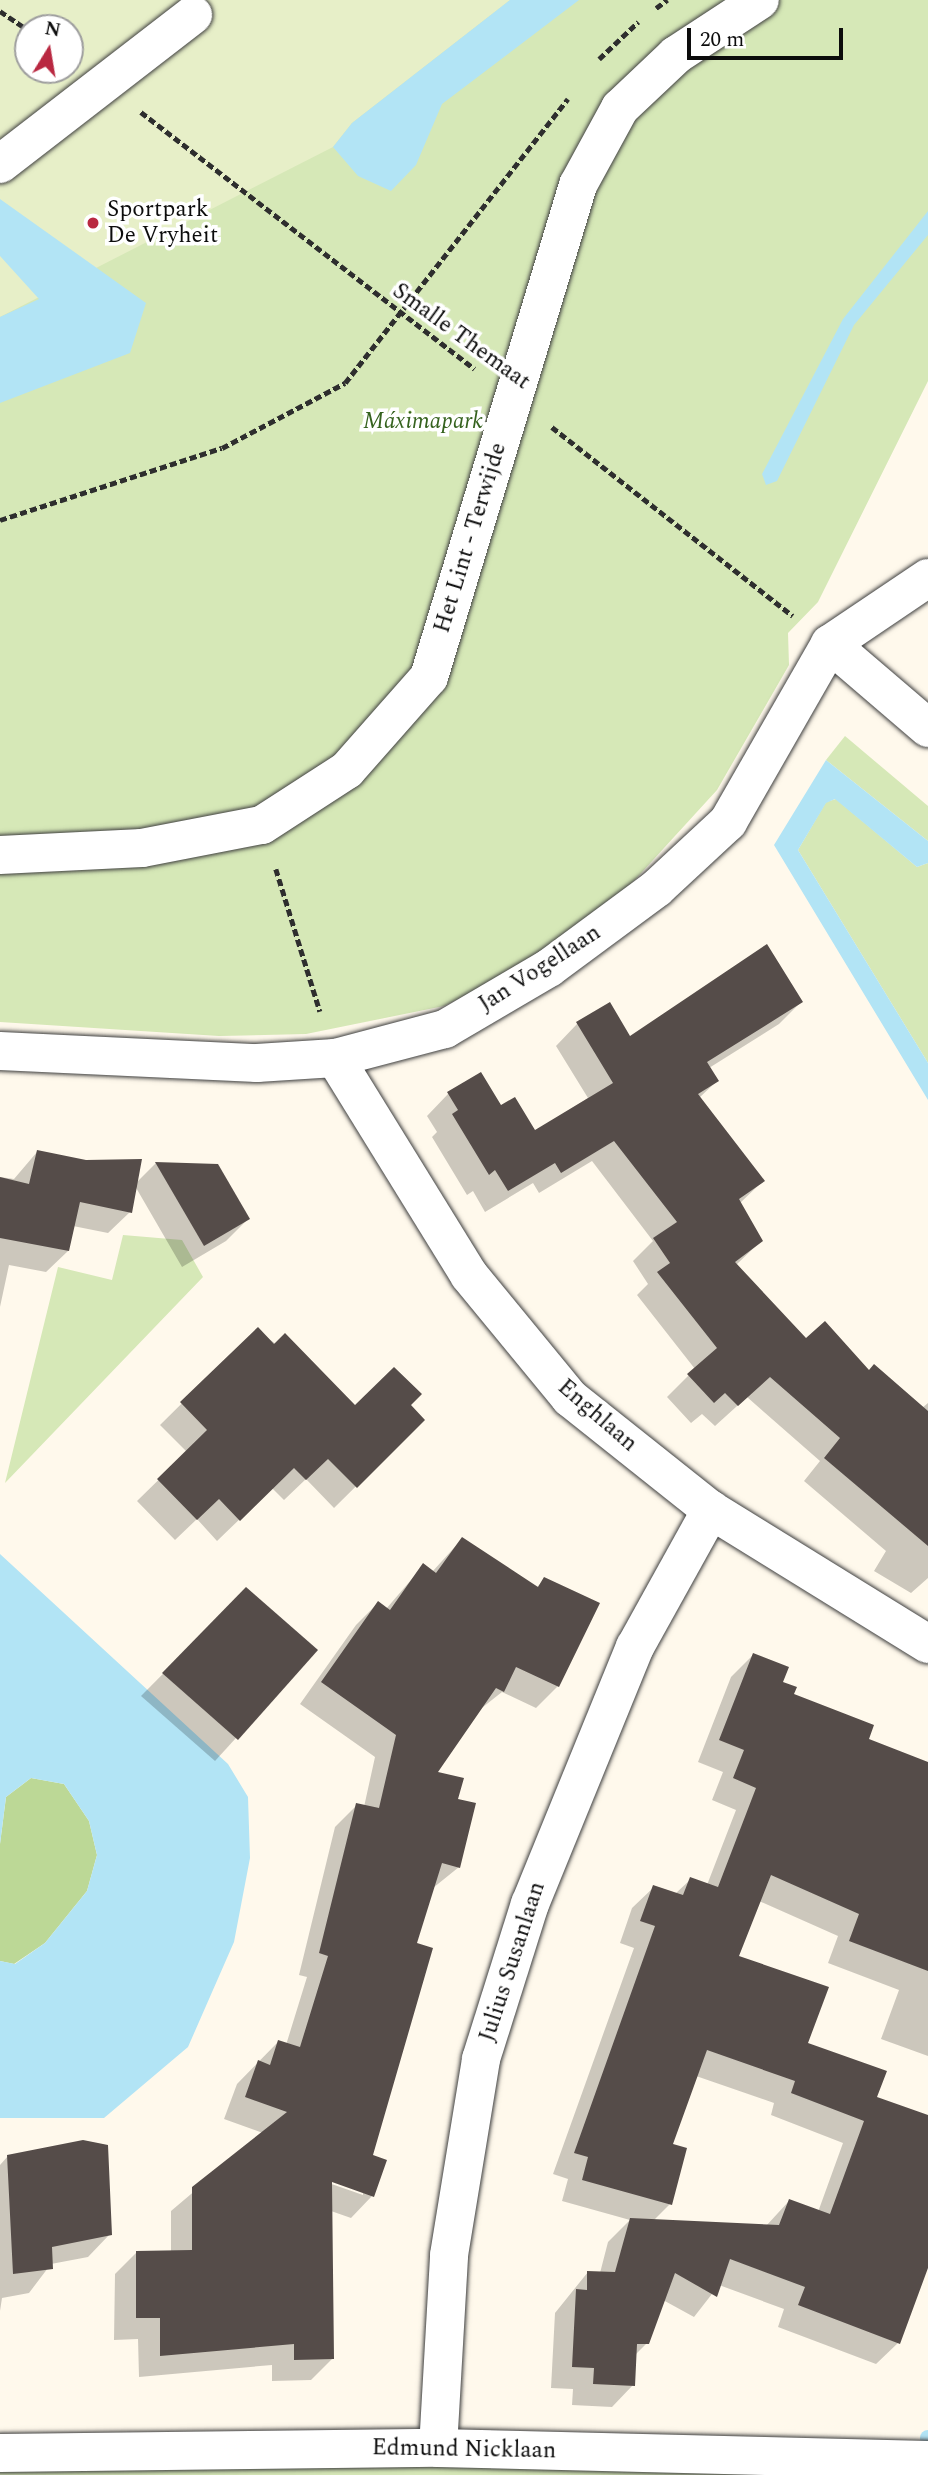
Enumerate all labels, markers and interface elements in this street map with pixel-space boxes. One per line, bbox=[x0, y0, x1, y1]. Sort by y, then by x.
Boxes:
north arrow bbox=[14, 14, 84, 84]
text: N bbox=[42, 14, 63, 46]
scale bar bbox=[690, 14, 846, 58]
text: 20 m bbox=[700, 24, 744, 56]
place label: Sportpark De Vryheit bbox=[107, 196, 218, 250]
marker: Sportpark De Vryheit bbox=[85, 215, 101, 231]
street label: Smalle Themaat bbox=[387, 278, 535, 396]
park label: Máximapark bbox=[363, 408, 483, 436]
street label: Het Lint - Terwijde bbox=[429, 440, 513, 636]
street label: Jan Vogellaan bbox=[474, 919, 606, 1019]
street label: Enghlaan bbox=[551, 1374, 643, 1458]
street label: Julius Susanlaan bbox=[474, 1879, 552, 2045]
street label: Edmund Nicklaan bbox=[372, 2435, 556, 2465]

